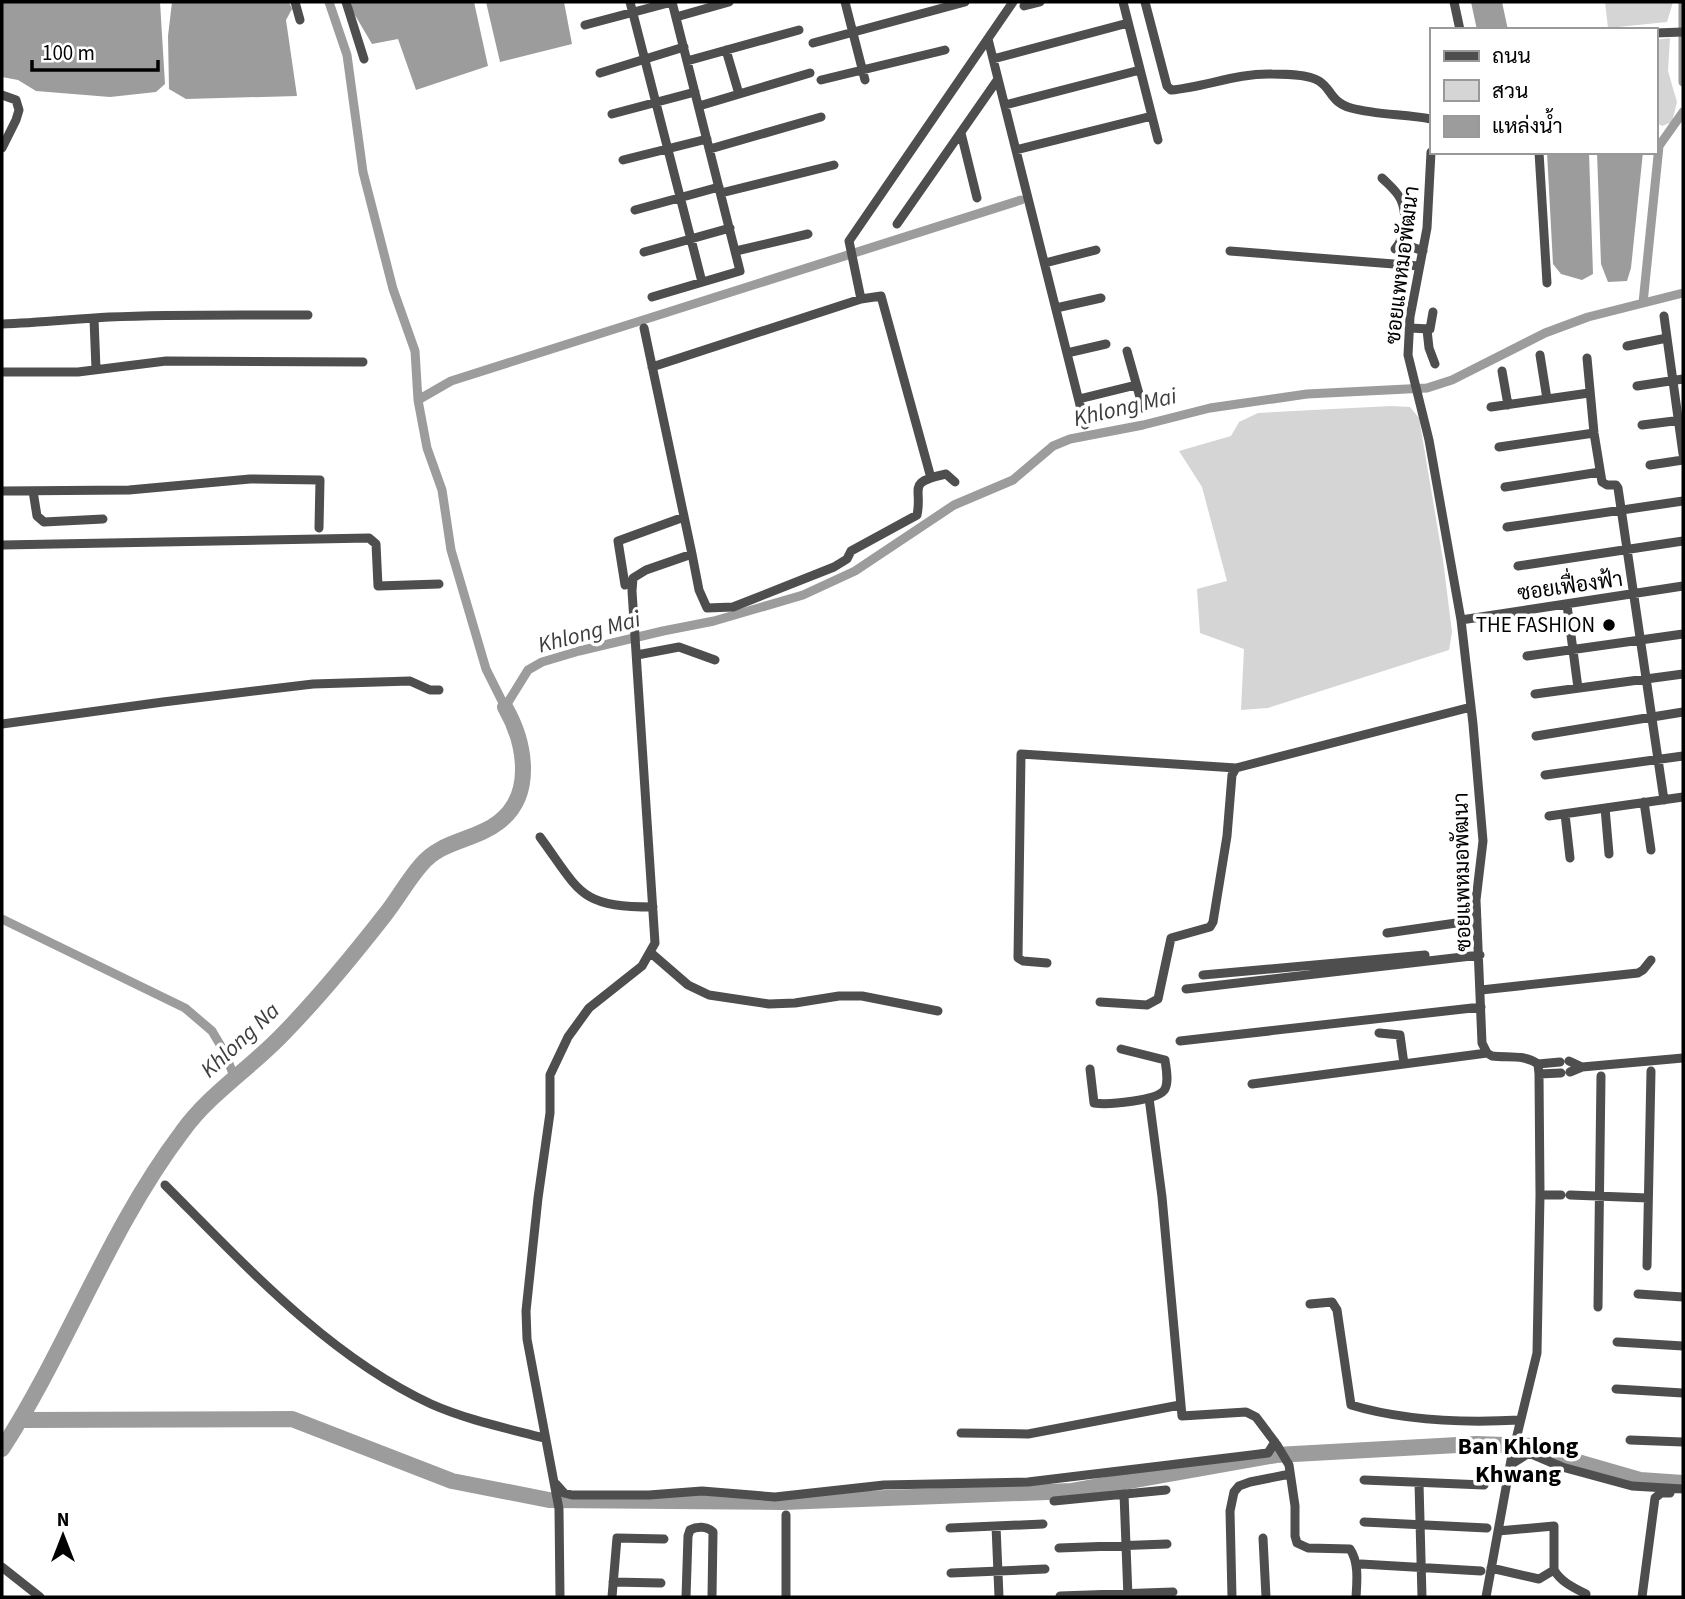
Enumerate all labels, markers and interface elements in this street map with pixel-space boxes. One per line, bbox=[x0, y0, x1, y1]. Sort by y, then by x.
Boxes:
scale bar bbox=[32, 28, 158, 72]
legend bbox=[1430, 28, 1657, 154]
text: 100 m bbox=[42, 38, 95, 68]
text: ถนน bbox=[1492, 41, 1531, 71]
text: สวน bbox=[1492, 76, 1528, 106]
text: แหล่งน้ำ bbox=[1492, 108, 1563, 141]
street label: ซอยแพหมอพัฒนา bbox=[1377, 184, 1427, 346]
water label: Khlong Mai bbox=[1070, 379, 1180, 435]
street label: ซอยเฟื่องฟ้า bbox=[1515, 559, 1625, 608]
water label: Khlong Mai bbox=[534, 602, 645, 662]
place label: THE FASHION bbox=[1476, 610, 1595, 640]
marker: THE FASHION bbox=[1601, 617, 1617, 633]
street label: ซอยแพหมอพัฒนา bbox=[1446, 792, 1478, 952]
water label: Khlong Na bbox=[193, 995, 287, 1085]
district label: Ban Khlong Khwang bbox=[1458, 1429, 1579, 1492]
north arrow bbox=[28, 1501, 98, 1571]
text: N bbox=[57, 1507, 69, 1534]

